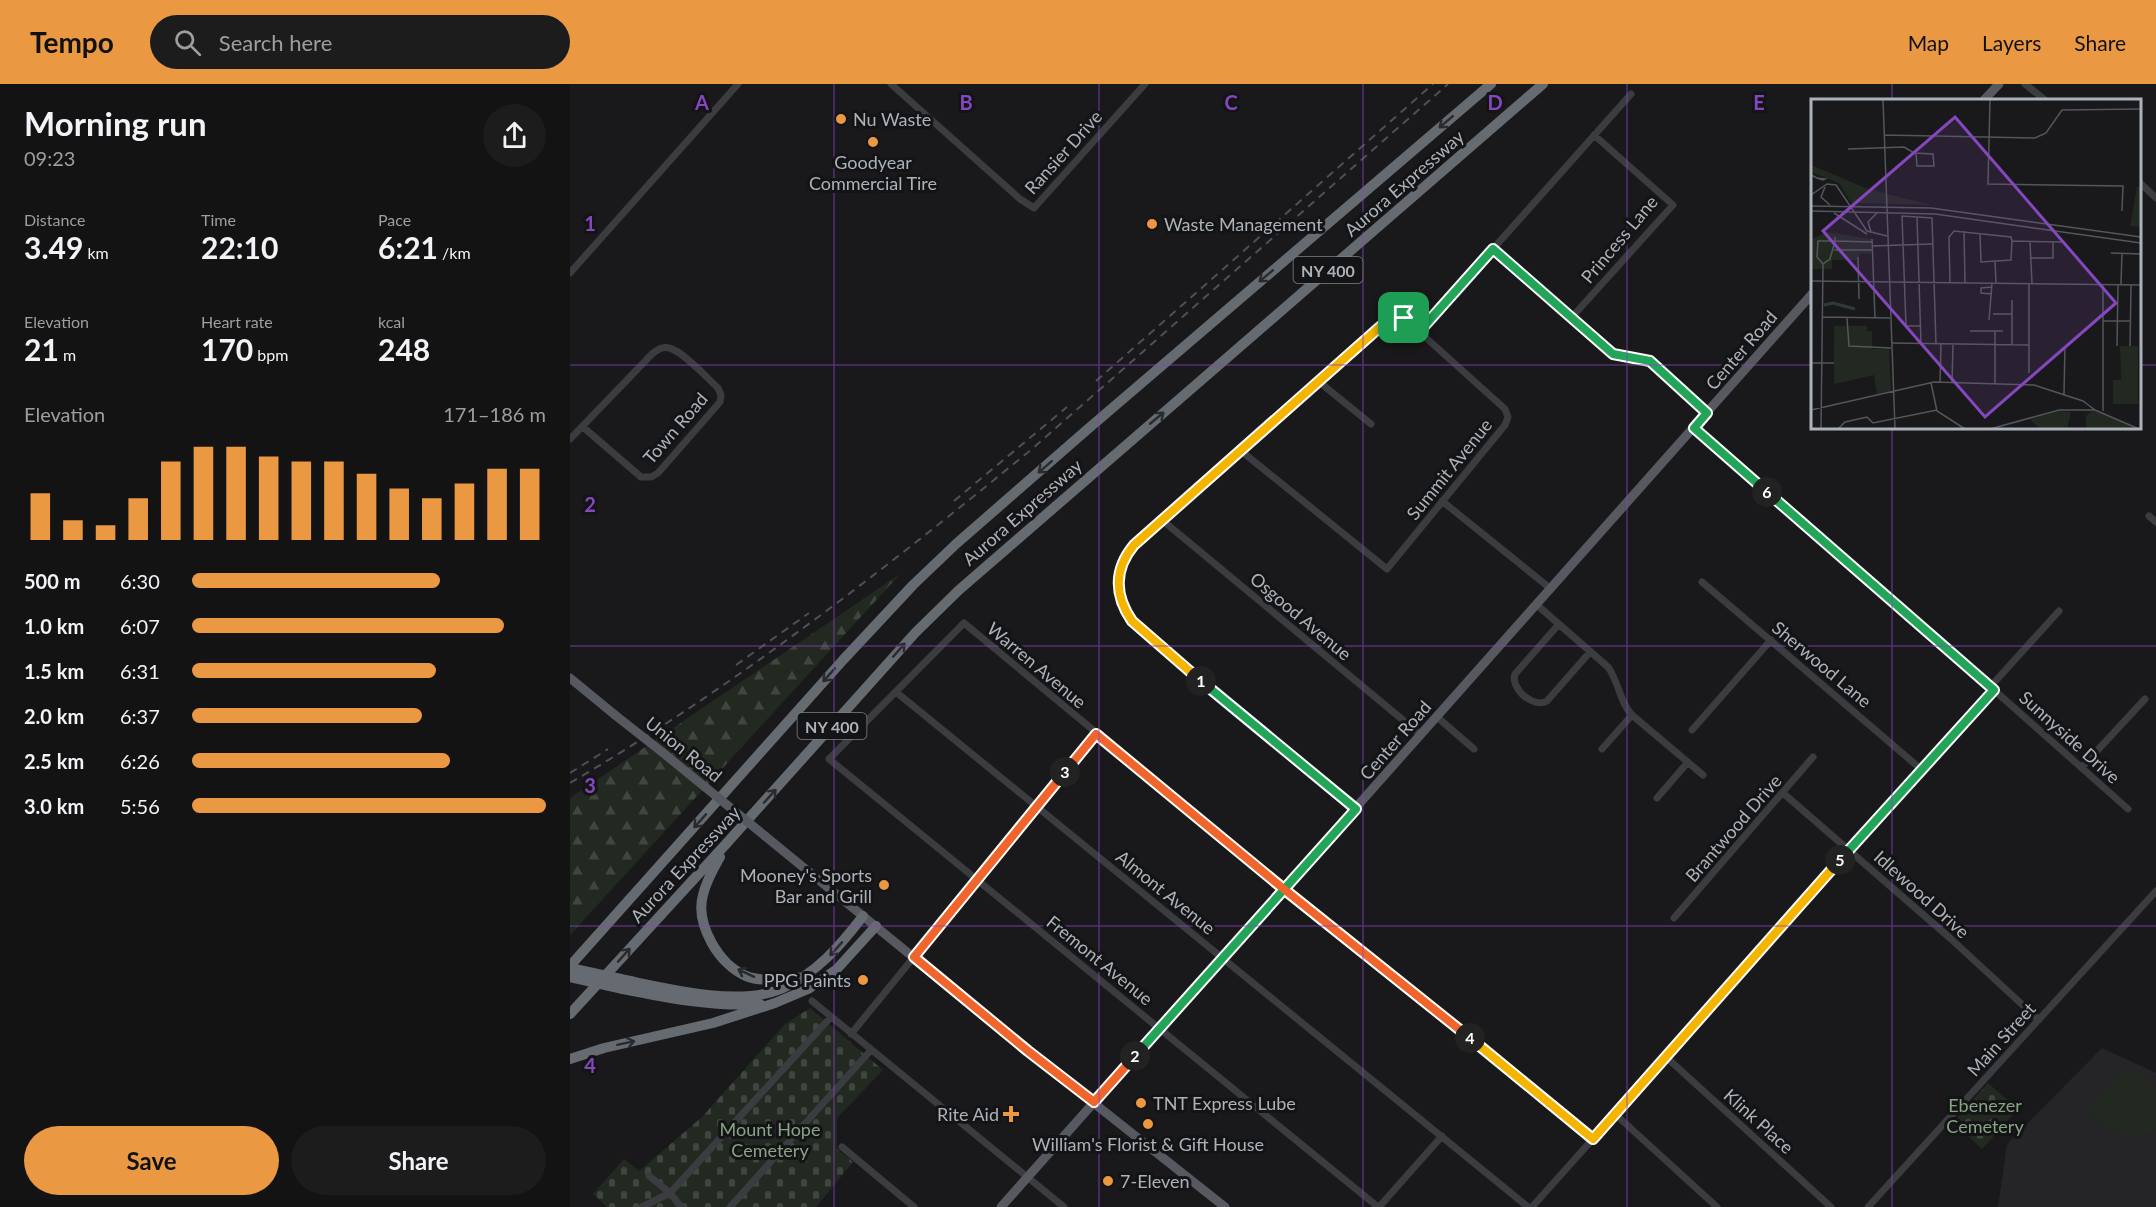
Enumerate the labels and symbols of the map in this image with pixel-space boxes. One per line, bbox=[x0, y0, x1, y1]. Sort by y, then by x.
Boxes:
text: A bbox=[694, 90, 709, 114]
text: B bbox=[959, 90, 973, 114]
text: C bbox=[1224, 90, 1238, 114]
text: D bbox=[1487, 90, 1503, 114]
text: E bbox=[1753, 90, 1765, 114]
inset map bbox=[1811, 99, 2141, 429]
street label: Ransier Drive bbox=[1020, 105, 1106, 199]
place label: Nu Waste bbox=[853, 108, 931, 130]
marker: Nu Waste bbox=[834, 112, 848, 126]
one-way arrow bbox=[1439, 115, 1455, 129]
street label: Aurora Expressway bbox=[1340, 125, 1469, 241]
marker: Goodyear Commercial Tire bbox=[866, 135, 880, 149]
place label: Goodyear Commercial Tire bbox=[809, 151, 937, 194]
street label: Princess Lane bbox=[1576, 191, 1662, 287]
text: 1 bbox=[584, 211, 596, 235]
place label: Waste Management bbox=[1164, 213, 1323, 235]
marker: Waste Management bbox=[1145, 217, 1159, 231]
road number: NY 400 bbox=[1294, 257, 1362, 283]
one-way arrow bbox=[1258, 270, 1274, 283]
pin bbox=[1378, 292, 1429, 343]
street label: Center Road bbox=[1701, 306, 1781, 394]
street label: Town Road bbox=[638, 388, 712, 468]
one-way arrow bbox=[1149, 412, 1165, 425]
street label: Summit Avenue bbox=[1402, 414, 1496, 524]
street label: Aurora Expressway bbox=[958, 454, 1087, 570]
one-way arrow bbox=[1038, 460, 1053, 474]
pin: 6 bbox=[1752, 477, 1782, 507]
text: 2 bbox=[584, 492, 596, 516]
street label: Osgood Avenue bbox=[1246, 567, 1356, 665]
street label: Sherwood Lane bbox=[1768, 616, 1876, 712]
street label: Warren Avenue bbox=[983, 617, 1091, 713]
one-way arrow bbox=[892, 643, 906, 658]
pin: 1 bbox=[1186, 666, 1216, 696]
one-way arrow bbox=[822, 667, 836, 682]
street label: Sunnyside Drive bbox=[2015, 686, 2125, 788]
street label: Center Road bbox=[1355, 696, 1435, 784]
street label: Union Road bbox=[641, 711, 727, 787]
road number: NY 400 bbox=[798, 713, 866, 739]
pin: 3 bbox=[1050, 757, 1080, 787]
street label: Brantwood Drive bbox=[1680, 770, 1786, 886]
text: 3 bbox=[584, 773, 596, 797]
one-way arrow bbox=[763, 789, 777, 804]
street label: Aurora Expressway bbox=[625, 801, 745, 927]
one-way arrow bbox=[693, 813, 707, 828]
street label: Almont Avenue bbox=[1112, 845, 1220, 939]
pin: 5 bbox=[1825, 845, 1855, 875]
street label: Idlewood Drive bbox=[1870, 845, 1974, 943]
place label: Mooney's Sports Bar and Grill bbox=[740, 864, 872, 907]
marker: Mooney's Sports Bar and Grill bbox=[877, 878, 891, 892]
street label: Fremont Avenue bbox=[1043, 911, 1157, 1009]
one-way arrow bbox=[829, 941, 843, 956]
one-way arrow bbox=[617, 948, 631, 963]
one-way arrow bbox=[737, 967, 755, 979]
place label: PPG Paints bbox=[764, 969, 851, 991]
marker: PPG Paints bbox=[856, 973, 870, 987]
street label: Main Street bbox=[1962, 997, 2040, 1080]
pin: 4 bbox=[1455, 1023, 1485, 1053]
one-way arrow bbox=[616, 1037, 635, 1048]
pin: 2 bbox=[1120, 1041, 1150, 1071]
text: 4 bbox=[584, 1053, 596, 1077]
street label: Klink Place bbox=[1720, 1084, 1798, 1158]
place label: TNT Express Lube bbox=[1153, 1092, 1296, 1114]
park label: Ebenezer Cemetery bbox=[1946, 1094, 2024, 1137]
marker: TNT Express Lube bbox=[1134, 1096, 1148, 1110]
place label: Rite Aid bbox=[937, 1103, 999, 1125]
marker: Rite Aid bbox=[1004, 1107, 1018, 1121]
marker: William's Florist & Gift House bbox=[1141, 1117, 1155, 1131]
park label: Mount Hope Cemetery bbox=[720, 1118, 820, 1161]
place label: William's Florist & Gift House bbox=[1032, 1133, 1264, 1155]
place label: 7-Eleven bbox=[1120, 1170, 1190, 1192]
marker: 7-Eleven bbox=[1101, 1174, 1115, 1188]

